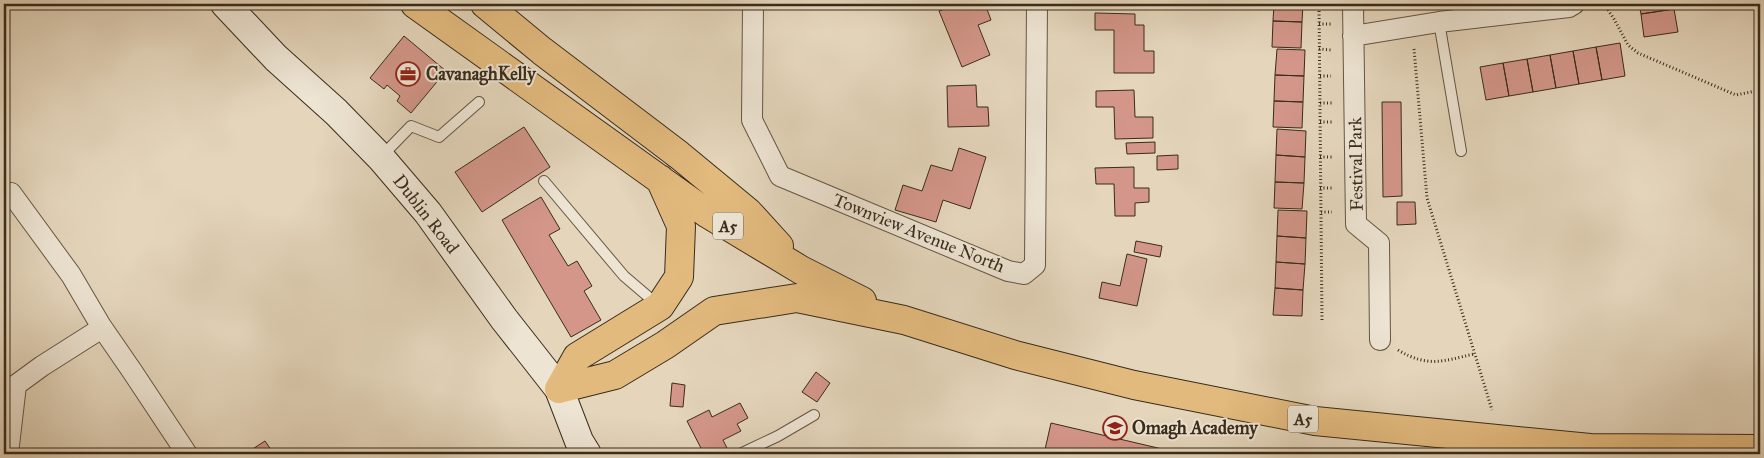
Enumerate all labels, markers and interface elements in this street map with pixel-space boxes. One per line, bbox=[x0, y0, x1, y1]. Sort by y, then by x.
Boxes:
office icon: CavanaghKelly bbox=[395, 61, 421, 87]
place label: CavanaghKelly bbox=[426, 63, 537, 86]
street label: Festival Park bbox=[1344, 116, 1368, 211]
street label: Dublin Road bbox=[388, 170, 464, 258]
street label: Townview Avenue North bbox=[830, 189, 1008, 277]
road number: A5 bbox=[713, 212, 743, 240]
road number: A5 bbox=[1288, 406, 1318, 432]
school or university icon: Omagh Academy bbox=[1102, 415, 1128, 441]
place label: Omagh Academy bbox=[1132, 417, 1259, 440]

